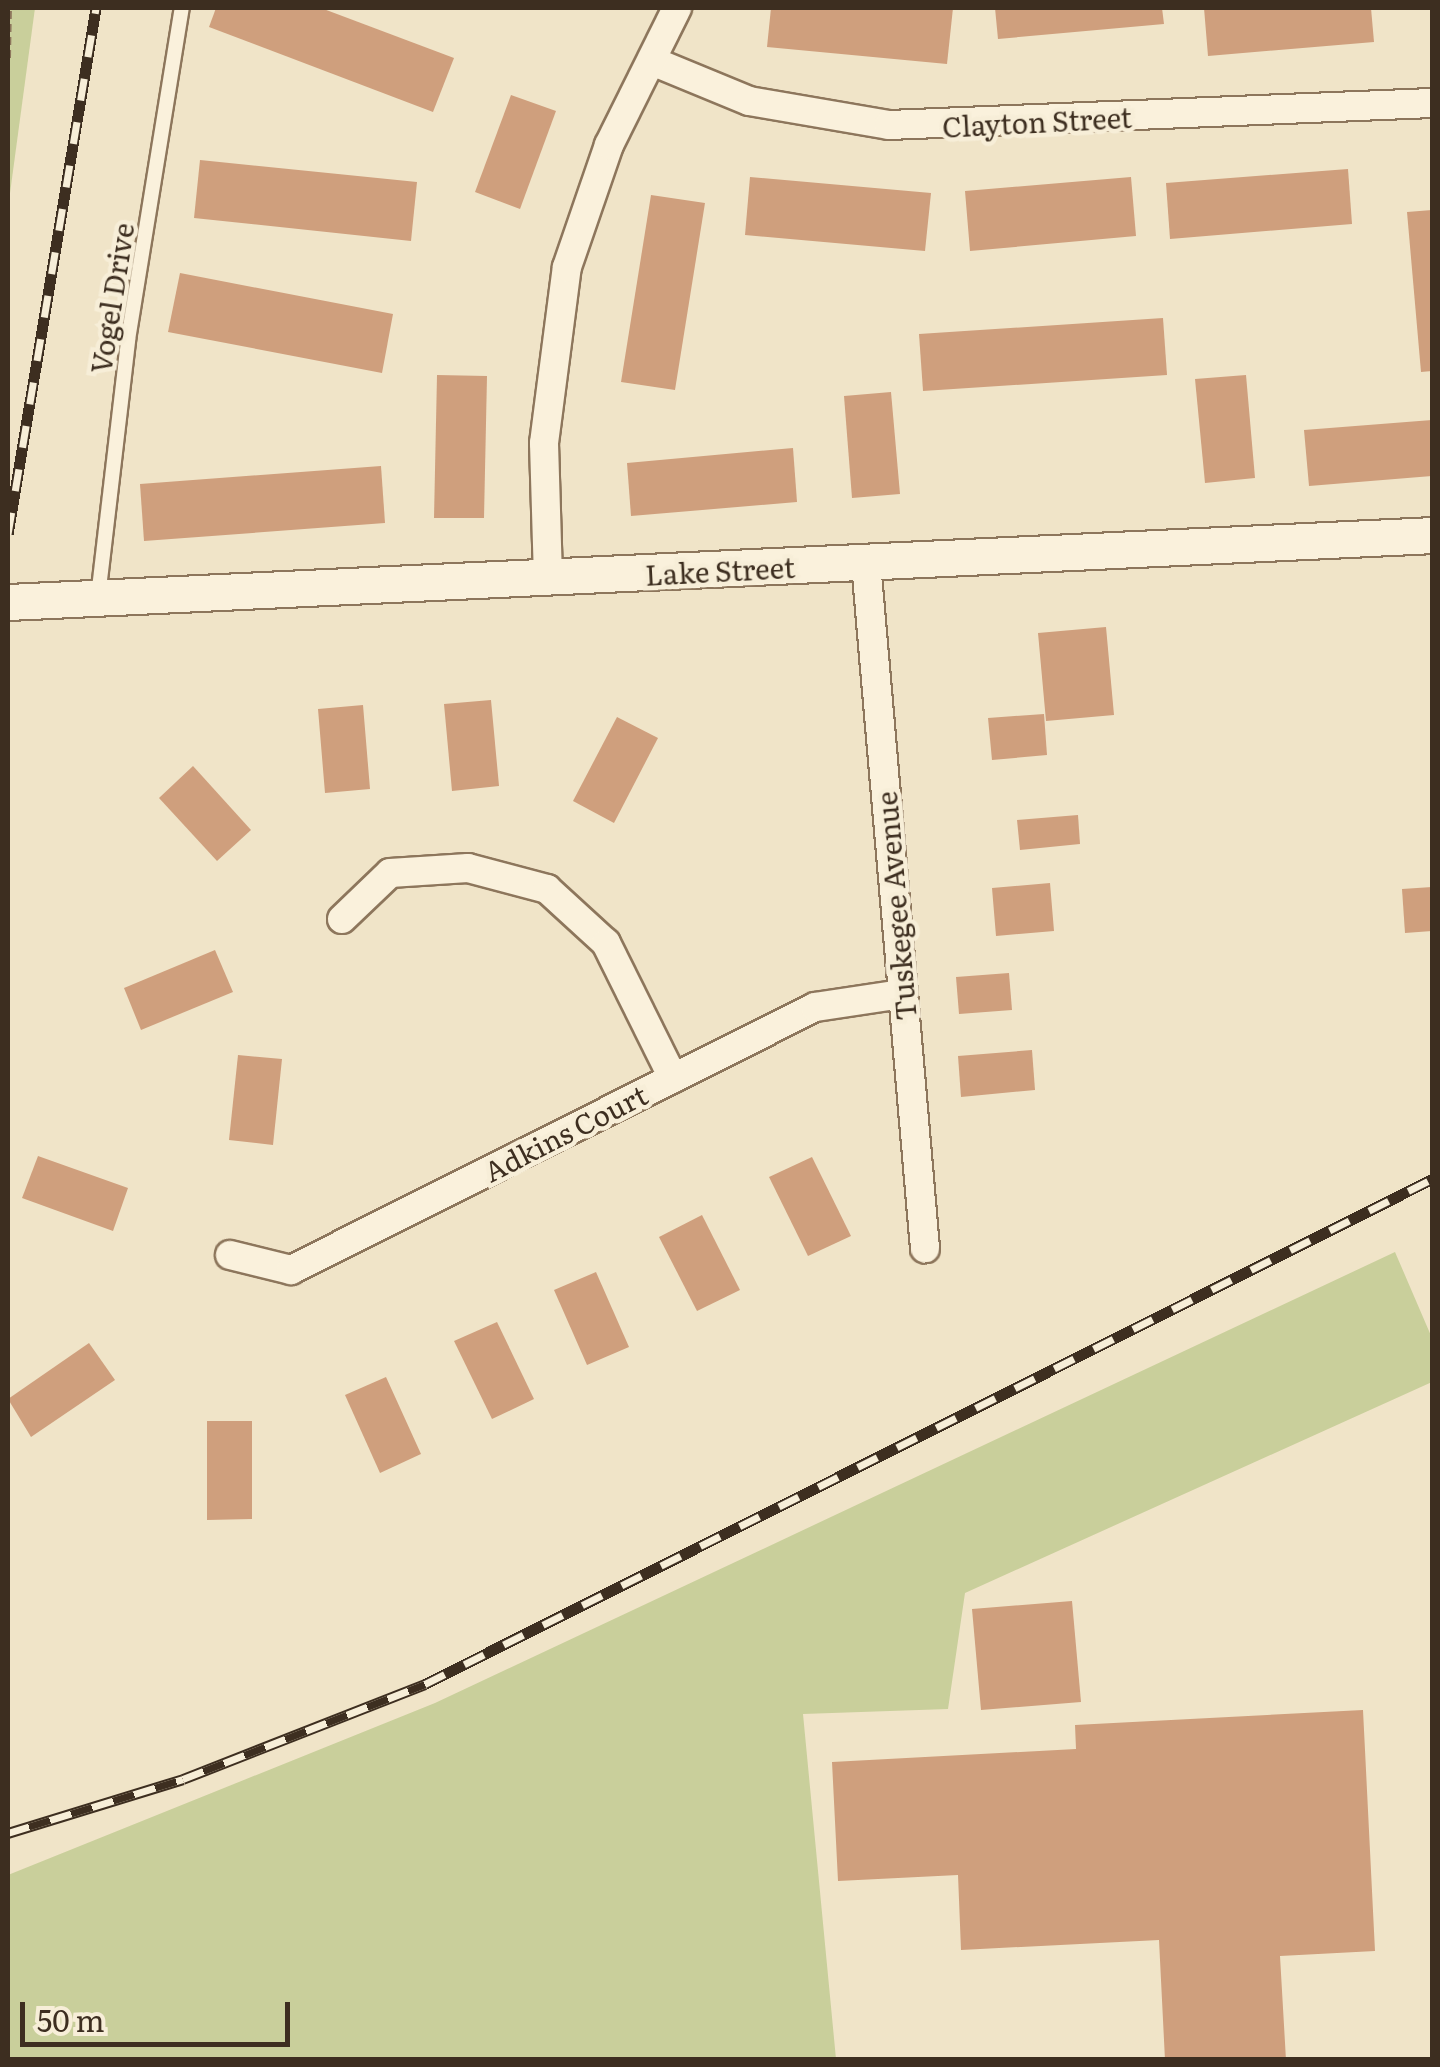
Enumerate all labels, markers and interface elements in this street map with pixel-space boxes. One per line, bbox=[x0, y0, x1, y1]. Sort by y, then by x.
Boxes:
street label: Clayton Street bbox=[941, 99, 1133, 143]
street label: Vogel Drive bbox=[83, 220, 139, 376]
street label: Lake Street bbox=[644, 549, 796, 591]
street label: Tuskegee Avenue bbox=[868, 790, 922, 1022]
street label: Adkins Court bbox=[478, 1076, 652, 1188]
scale bar bbox=[25, 1982, 295, 2044]
text: 50 m bbox=[37, 1997, 105, 2041]

